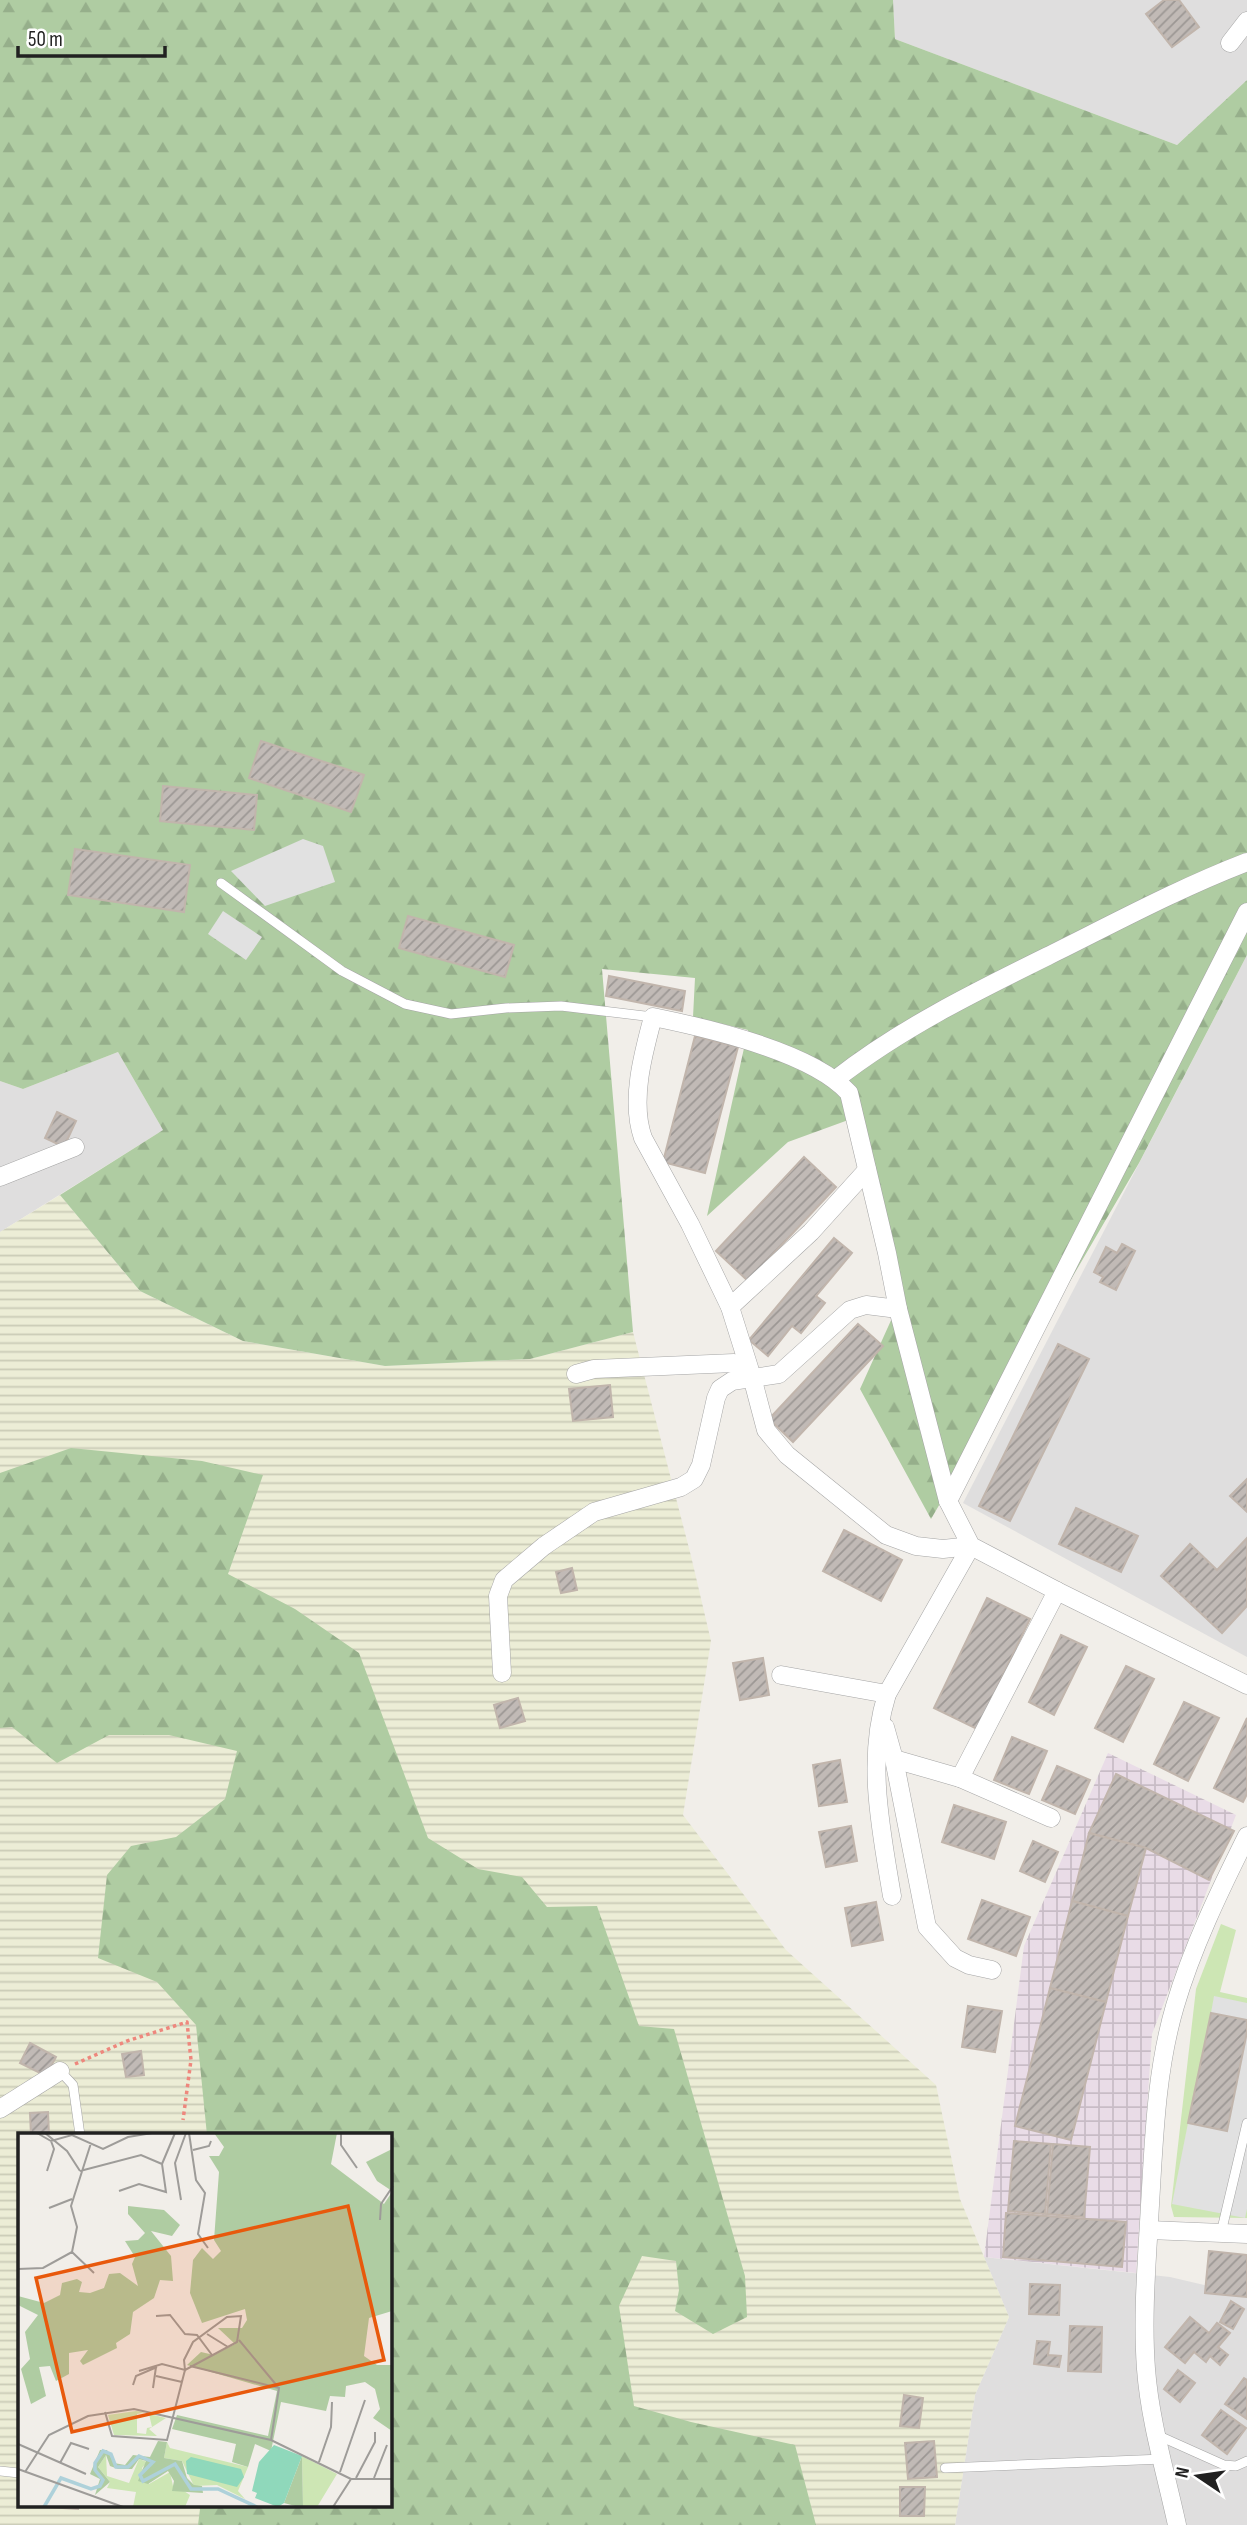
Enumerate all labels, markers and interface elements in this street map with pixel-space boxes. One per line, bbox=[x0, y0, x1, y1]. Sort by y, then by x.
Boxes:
scale bar bbox=[18, 14, 164, 58]
text: 50 m bbox=[28, 27, 63, 52]
inset map bbox=[18, 2133, 392, 2508]
north arrow bbox=[1163, 2441, 1233, 2511]
text: N bbox=[1171, 2465, 1195, 2480]

